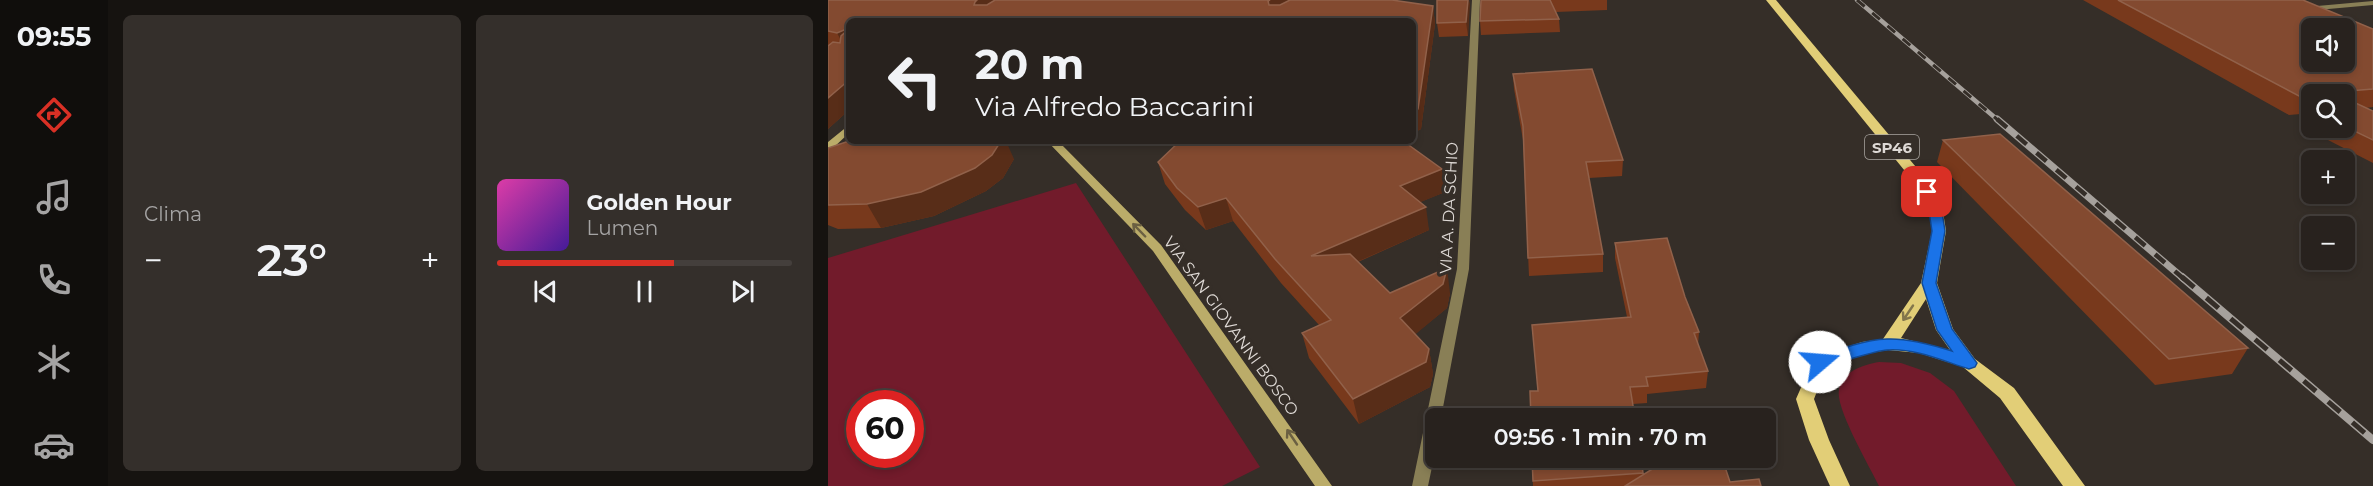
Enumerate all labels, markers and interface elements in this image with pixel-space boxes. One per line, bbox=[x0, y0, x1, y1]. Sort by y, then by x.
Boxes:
map controls bbox=[2301, 18, 2355, 270]
button: sound bbox=[2301, 18, 2355, 72]
text: 09:55 bbox=[17, 20, 91, 53]
text: 20 m bbox=[975, 38, 1084, 90]
icon: left bbox=[876, 42, 954, 120]
button: search bbox=[2301, 84, 2355, 138]
text: Via Alfredo Baccarini bbox=[975, 90, 1254, 123]
icon: directions bbox=[33, 94, 75, 136]
road number: SP46 bbox=[1865, 135, 1919, 159]
street label: VIA A. DA SCHIO bbox=[1436, 141, 1462, 275]
button: + bbox=[2301, 150, 2355, 204]
pin bbox=[1901, 166, 1952, 217]
icon: arrive bbox=[1910, 175, 1943, 208]
icon: music bbox=[33, 176, 75, 218]
text: Golden Hour bbox=[587, 189, 732, 216]
text: Clima bbox=[144, 202, 202, 226]
text: Lumen bbox=[587, 216, 658, 240]
button: − bbox=[2301, 216, 2355, 270]
one-way arrow bbox=[1131, 222, 1146, 237]
text: 23° bbox=[256, 232, 327, 287]
street label: VIA SAN GIOVANNI BOSCO bbox=[1160, 233, 1302, 419]
text: − bbox=[144, 240, 163, 280]
text: + bbox=[421, 240, 440, 280]
icon: phone bbox=[33, 259, 75, 301]
icon: previous bbox=[529, 275, 562, 308]
icon: pause bbox=[628, 275, 661, 308]
icon: next bbox=[726, 275, 759, 308]
one-way arrow bbox=[1902, 305, 1914, 321]
position arrow bbox=[1788, 330, 1852, 394]
icon: climate bbox=[33, 341, 75, 383]
speed limit sign: 60 bbox=[846, 390, 924, 468]
icon: car bbox=[33, 424, 75, 466]
text: 09:56 · 1 min · 70 m bbox=[1494, 424, 1707, 451]
one-way arrow bbox=[1285, 429, 1298, 446]

